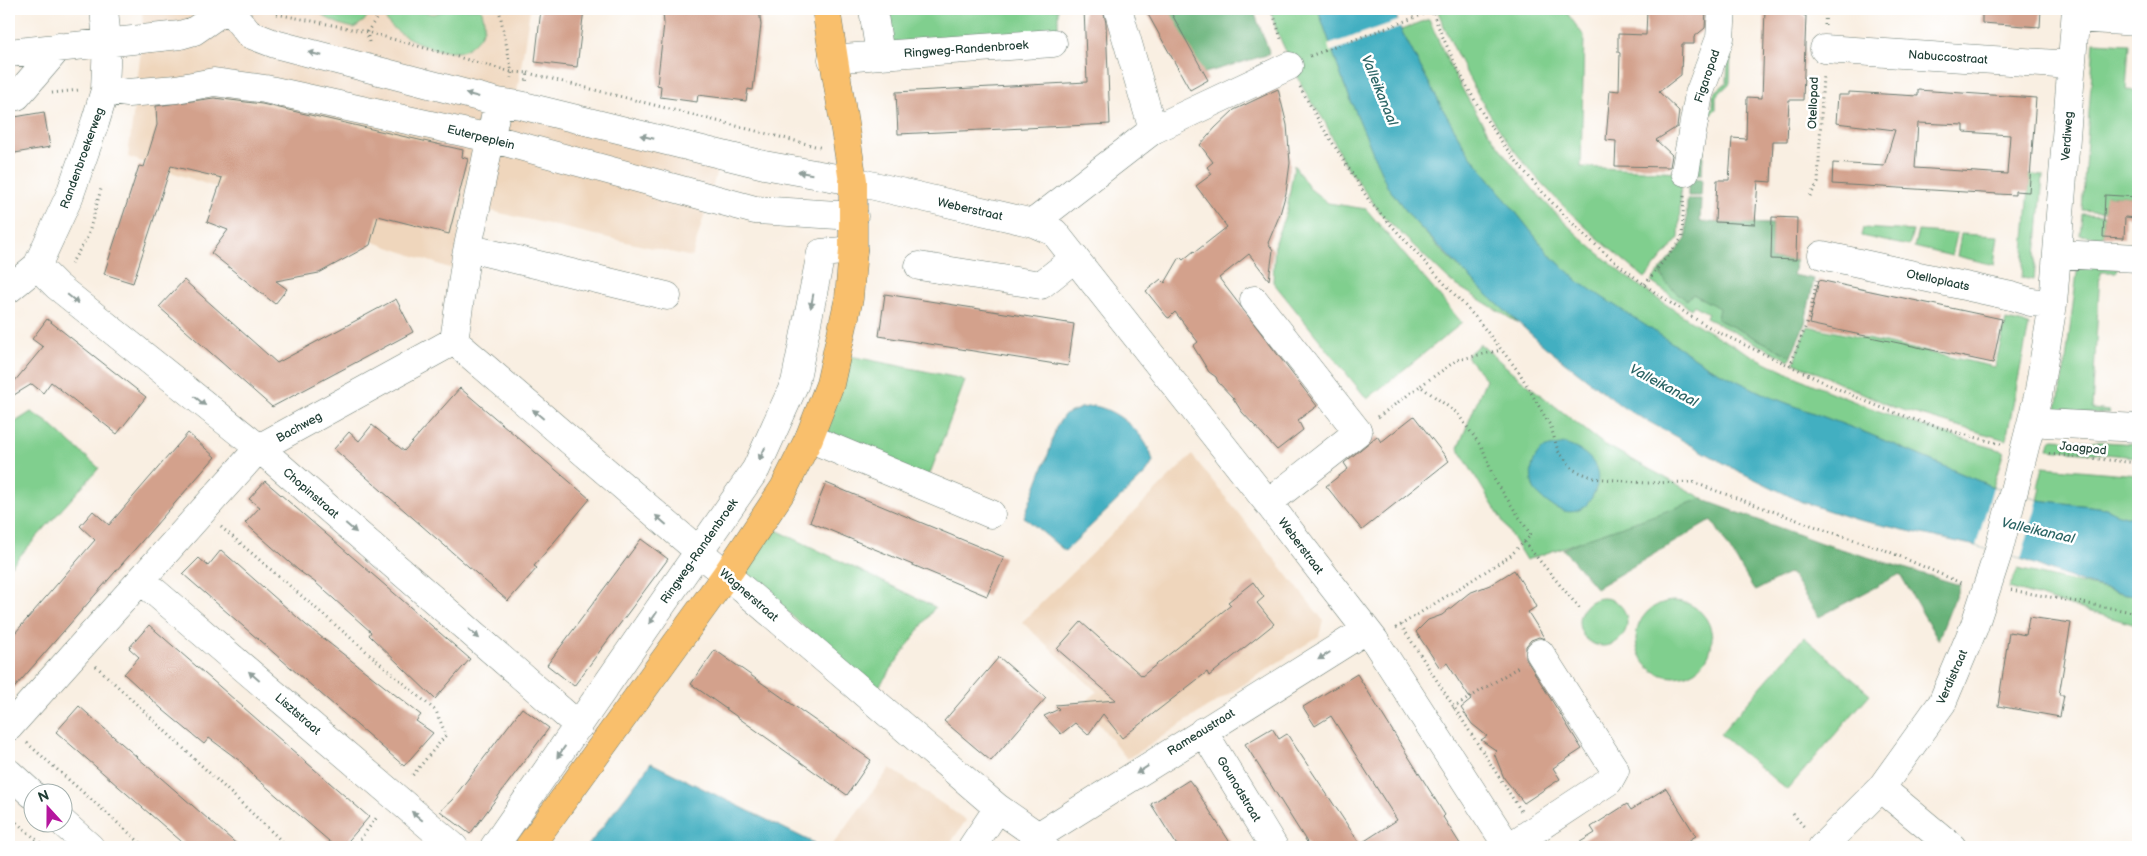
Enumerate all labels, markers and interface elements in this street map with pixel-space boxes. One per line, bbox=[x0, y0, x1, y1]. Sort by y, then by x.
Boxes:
street label: Ringweg-Randenbroek bbox=[903, 38, 1029, 61]
street label: Figaropad bbox=[1691, 47, 1724, 105]
street label: Nabuccostraat bbox=[1908, 47, 1989, 68]
one-way arrow bbox=[307, 50, 322, 58]
water label: Valleikanaal bbox=[1358, 52, 1402, 129]
street label: Otellopad bbox=[1805, 76, 1822, 129]
one-way arrow bbox=[465, 91, 480, 99]
street label: Randenbroekerweg bbox=[57, 105, 108, 211]
street label: Verdiweg bbox=[2058, 111, 2077, 161]
street label: Euterpeplein bbox=[445, 122, 517, 153]
one-way arrow bbox=[640, 133, 655, 141]
one-way arrow bbox=[797, 168, 813, 176]
street label: Weberstraat bbox=[936, 195, 1004, 224]
street label: Otelloplaats bbox=[1905, 266, 1971, 295]
one-way arrow bbox=[808, 293, 816, 309]
one-way arrow bbox=[66, 294, 79, 305]
water label: Valleikanaal bbox=[1627, 360, 1701, 411]
one-way arrow bbox=[193, 395, 206, 406]
one-way arrow bbox=[533, 408, 545, 420]
street label: Bachweg bbox=[274, 409, 325, 446]
street label: Jaagpad bbox=[2059, 439, 2107, 458]
one-way arrow bbox=[758, 447, 766, 461]
street label: Chopinstraat bbox=[280, 465, 342, 522]
street label: Ringweg-Randenbroek bbox=[657, 496, 741, 607]
one-way arrow bbox=[656, 514, 668, 526]
water label: Valleikanaal bbox=[2000, 514, 2077, 547]
street label: Weberstraat bbox=[1275, 515, 1327, 578]
one-way arrow bbox=[344, 522, 357, 533]
street label: Wagnerstraat bbox=[716, 566, 781, 625]
one-way arrow bbox=[648, 612, 658, 625]
one-way arrow bbox=[467, 628, 479, 640]
street label: Verdistraat bbox=[1934, 647, 1971, 707]
one-way arrow bbox=[1318, 651, 1331, 660]
one-way arrow bbox=[248, 670, 260, 682]
street label: Lisztstraat bbox=[272, 690, 324, 739]
street label: Rameaustraat bbox=[1165, 706, 1238, 759]
one-way arrow bbox=[556, 745, 566, 759]
street label: Gounodstraat bbox=[1213, 754, 1264, 825]
one-way arrow bbox=[1135, 765, 1149, 774]
north arrow bbox=[22, 784, 72, 834]
text: N bbox=[36, 787, 51, 806]
one-way arrow bbox=[411, 810, 424, 821]

